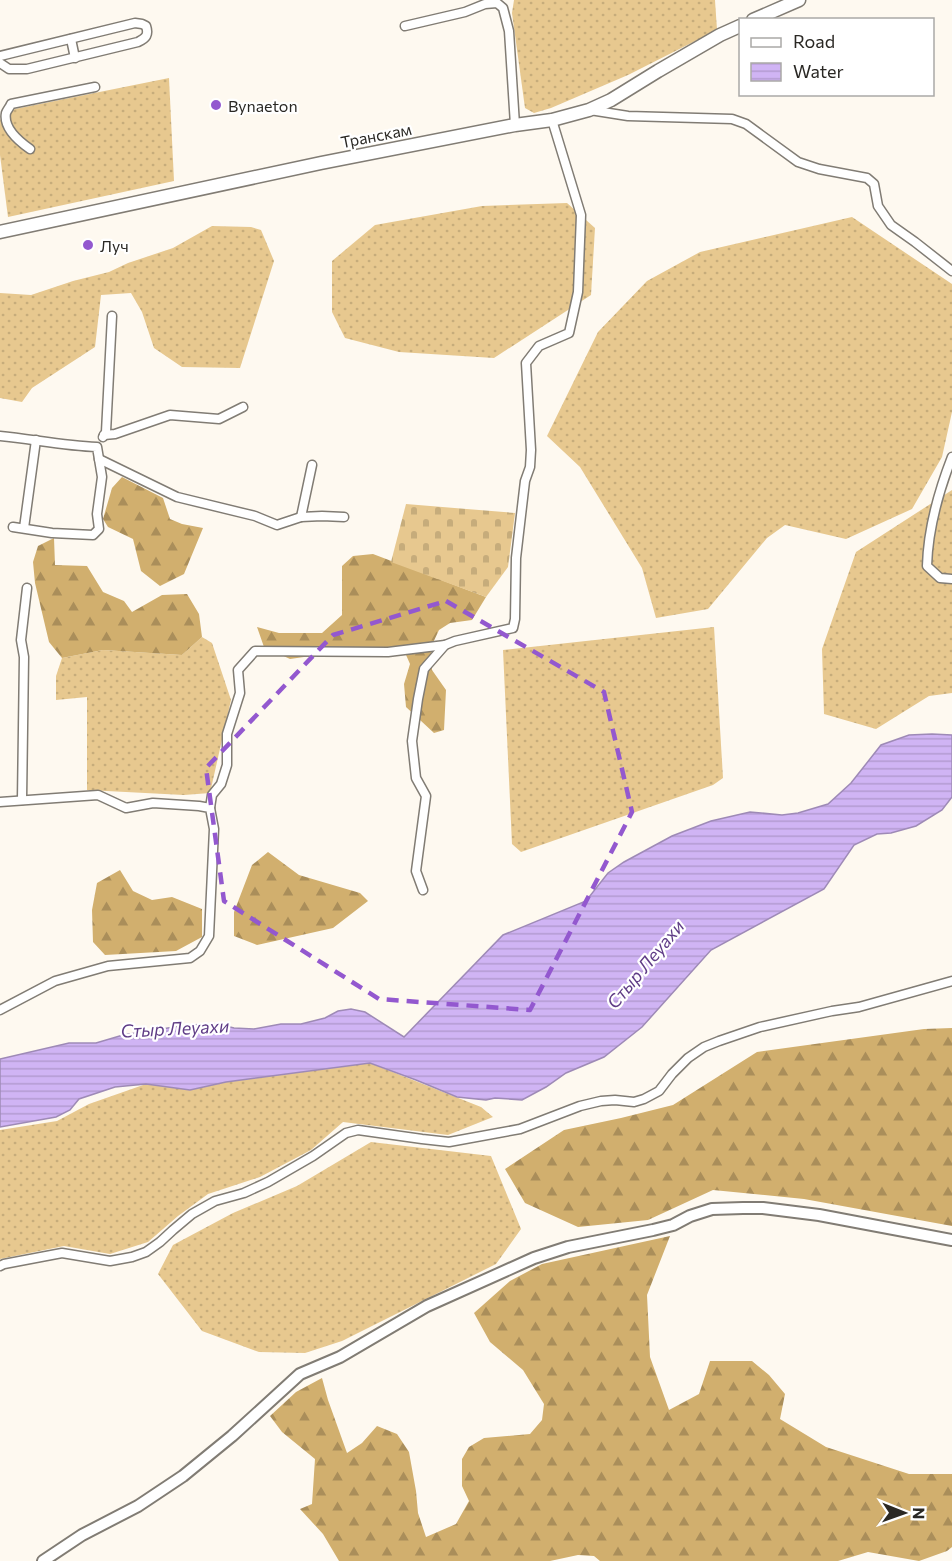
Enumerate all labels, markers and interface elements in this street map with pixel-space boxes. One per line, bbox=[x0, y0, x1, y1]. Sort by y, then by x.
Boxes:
legend bbox=[739, 18, 934, 96]
text: Road bbox=[793, 30, 835, 52]
text: Water bbox=[793, 60, 844, 82]
place label: Bynaeton bbox=[228, 96, 298, 115]
marker: Bynaeton bbox=[209, 98, 223, 112]
street label: Транскам bbox=[339, 119, 413, 151]
place label: Луч bbox=[100, 236, 129, 255]
marker: Луч bbox=[81, 238, 95, 252]
water label: Стыр Леуахи bbox=[602, 915, 688, 1013]
water label: Стыр Леуахи bbox=[120, 1014, 230, 1042]
north arrow bbox=[874, 1483, 934, 1543]
text: N bbox=[910, 1507, 929, 1519]

